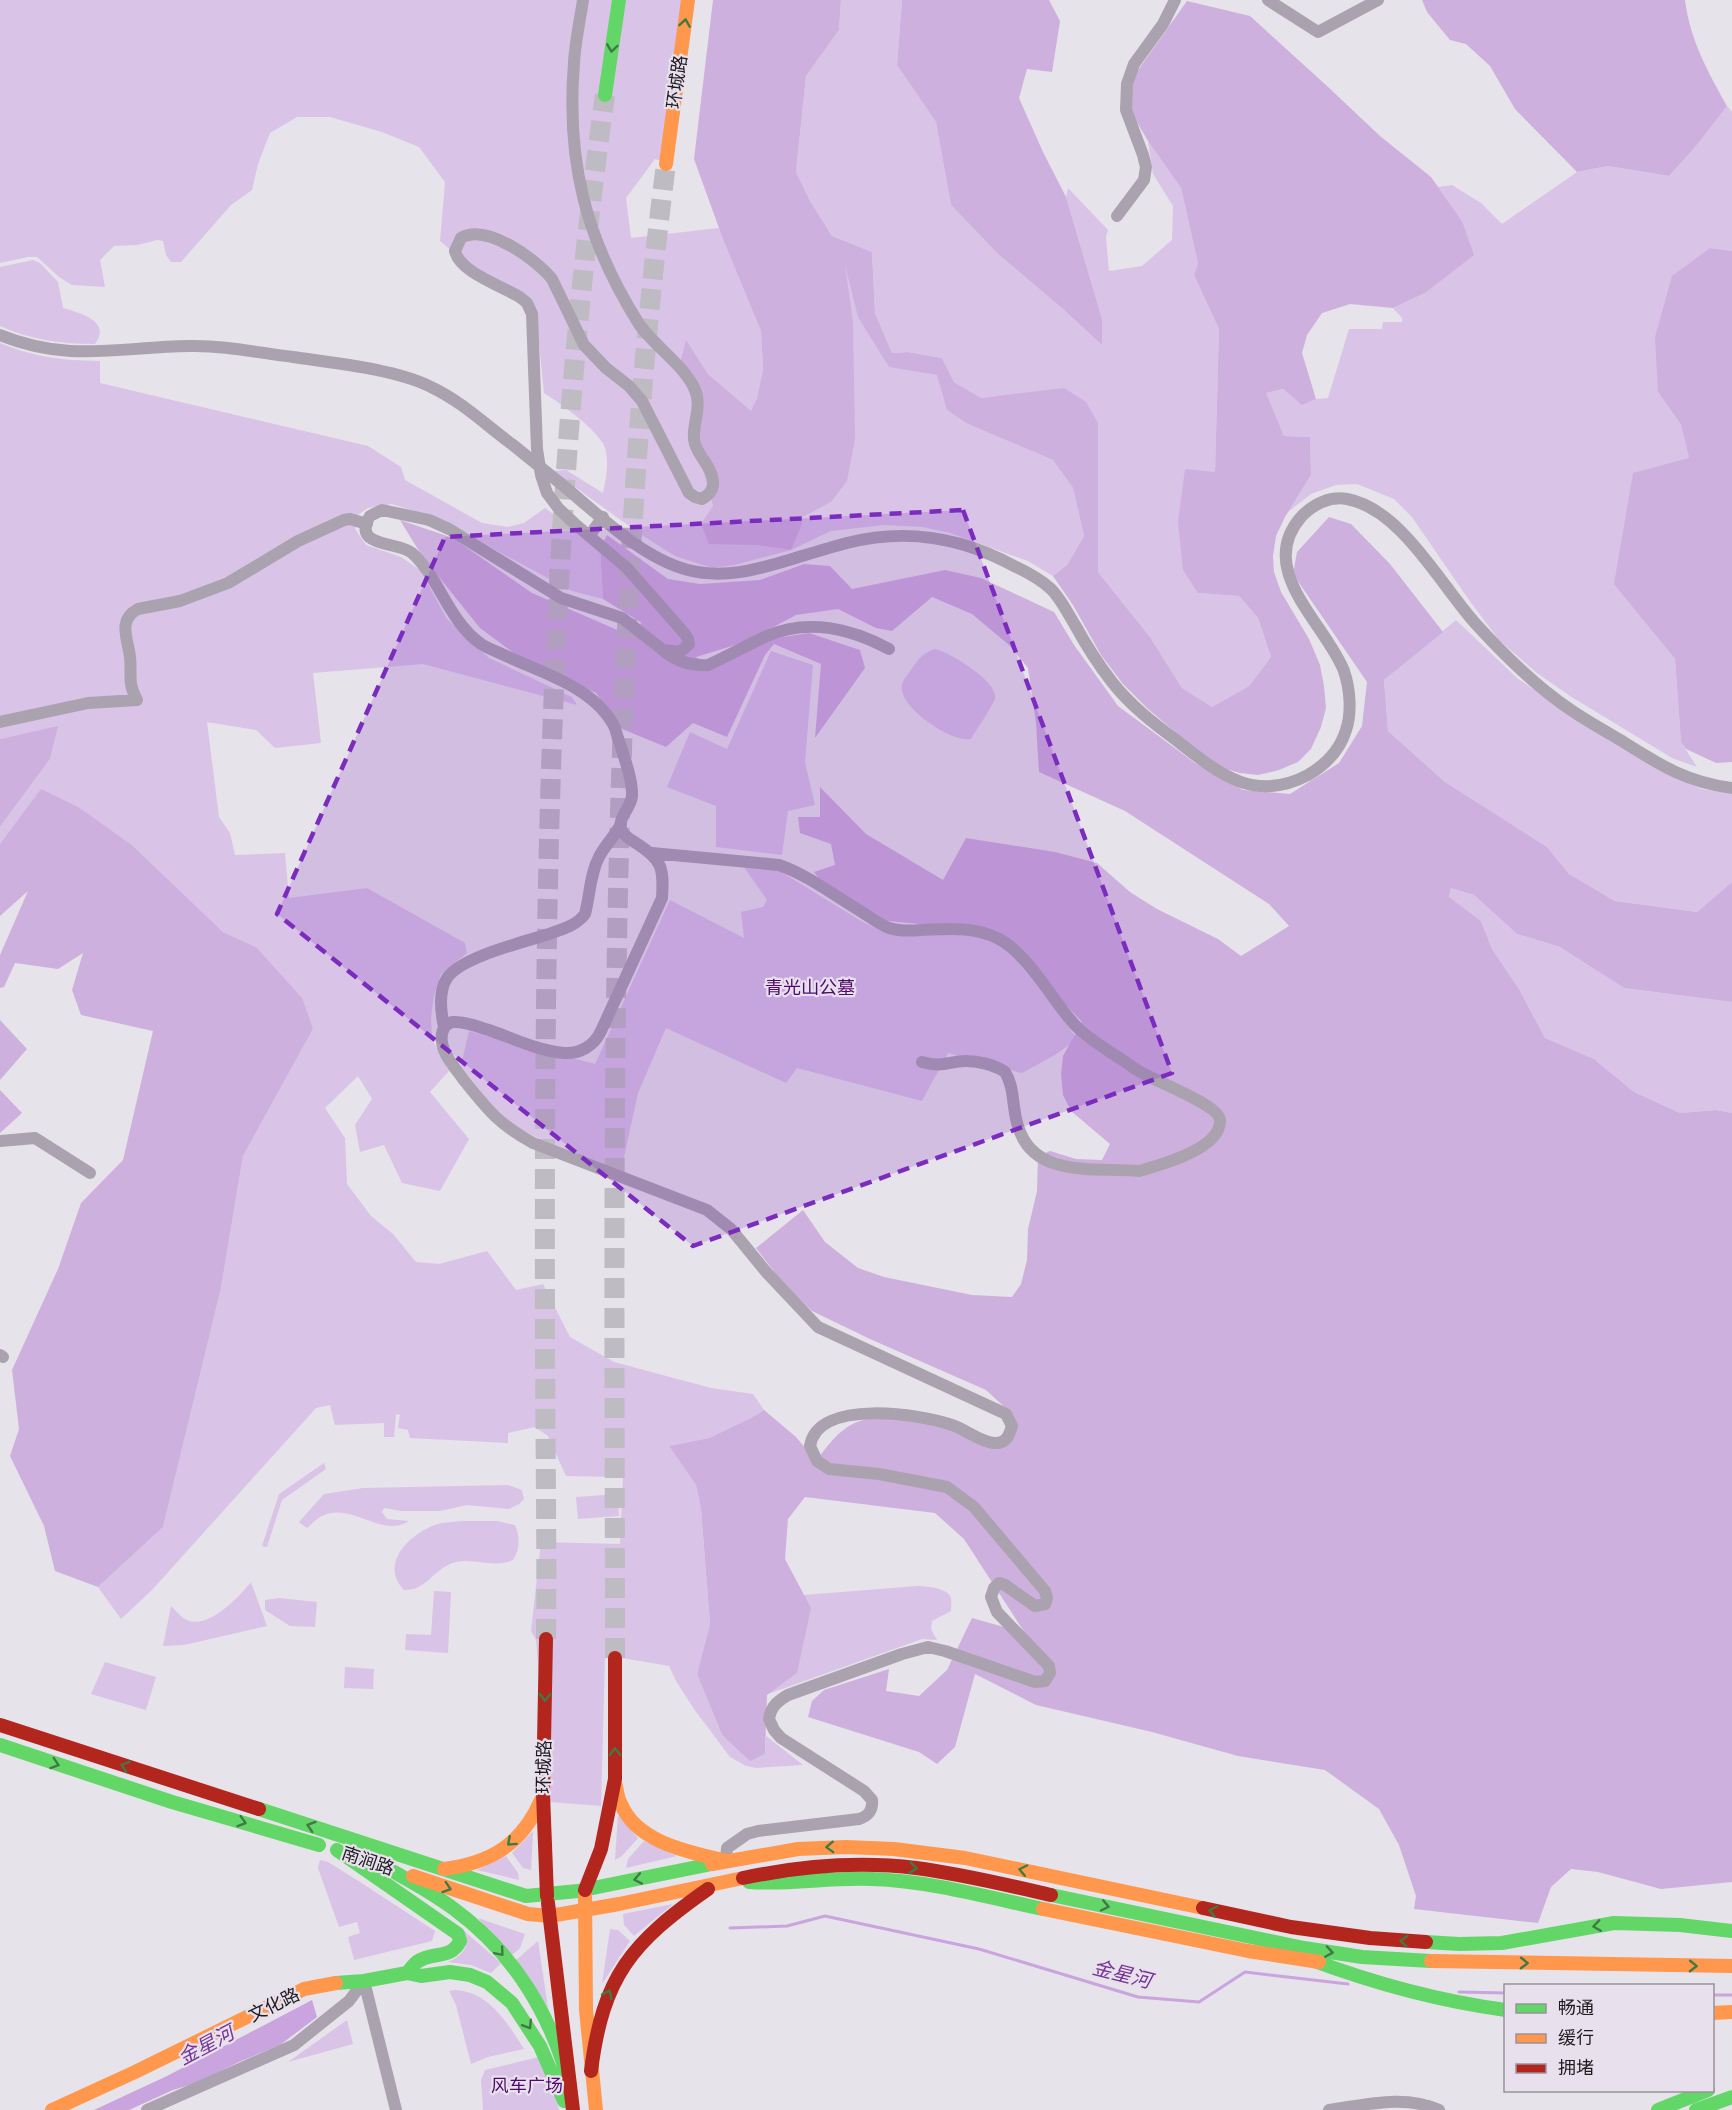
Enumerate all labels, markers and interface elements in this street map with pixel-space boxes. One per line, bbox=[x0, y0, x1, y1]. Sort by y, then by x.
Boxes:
one-way arrow bbox=[678, 19, 690, 28]
one-way arrow bbox=[607, 43, 619, 52]
street label: 环城路 bbox=[663, 54, 691, 110]
park label: 青光山公墓 bbox=[765, 978, 855, 998]
one-way arrow bbox=[539, 1693, 551, 1702]
street label: 环城路 bbox=[534, 1740, 554, 1794]
one-way arrow bbox=[609, 1748, 621, 1757]
one-way arrow bbox=[49, 1757, 60, 1769]
one-way arrow bbox=[120, 1761, 131, 1773]
one-way arrow bbox=[236, 1814, 247, 1827]
one-way arrow bbox=[306, 1821, 317, 1834]
one-way arrow bbox=[507, 1835, 518, 1846]
one-way arrow bbox=[825, 1841, 834, 1853]
street label: 南涧路 bbox=[339, 1843, 397, 1879]
one-way arrow bbox=[909, 1861, 918, 1874]
one-way arrow bbox=[1018, 1864, 1028, 1877]
one-way arrow bbox=[633, 1872, 643, 1885]
one-way arrow bbox=[441, 1880, 452, 1893]
one-way arrow bbox=[1099, 1899, 1109, 1912]
one-way arrow bbox=[1209, 1905, 1219, 1918]
one-way arrow bbox=[1592, 1919, 1602, 1931]
one-way arrow bbox=[1399, 1935, 1408, 1948]
one-way arrow bbox=[493, 1945, 504, 1956]
one-way arrow bbox=[1325, 1946, 1334, 1958]
water label: 金星河 bbox=[1090, 1957, 1157, 1993]
one-way arrow bbox=[1519, 1957, 1528, 1969]
one-way arrow bbox=[1689, 1959, 1698, 1972]
street label: 文化路 bbox=[245, 1984, 303, 2026]
legend bbox=[1504, 1984, 1714, 2092]
one-way arrow bbox=[601, 1989, 613, 2000]
text: 畅通 bbox=[1558, 1998, 1594, 2018]
one-way arrow bbox=[521, 2018, 532, 2029]
water label: 金星河 bbox=[175, 2020, 241, 2069]
text: 缓行 bbox=[1558, 2028, 1594, 2048]
text: 拥堵 bbox=[1558, 2058, 1594, 2078]
park label: 风车广场 bbox=[491, 2076, 563, 2096]

